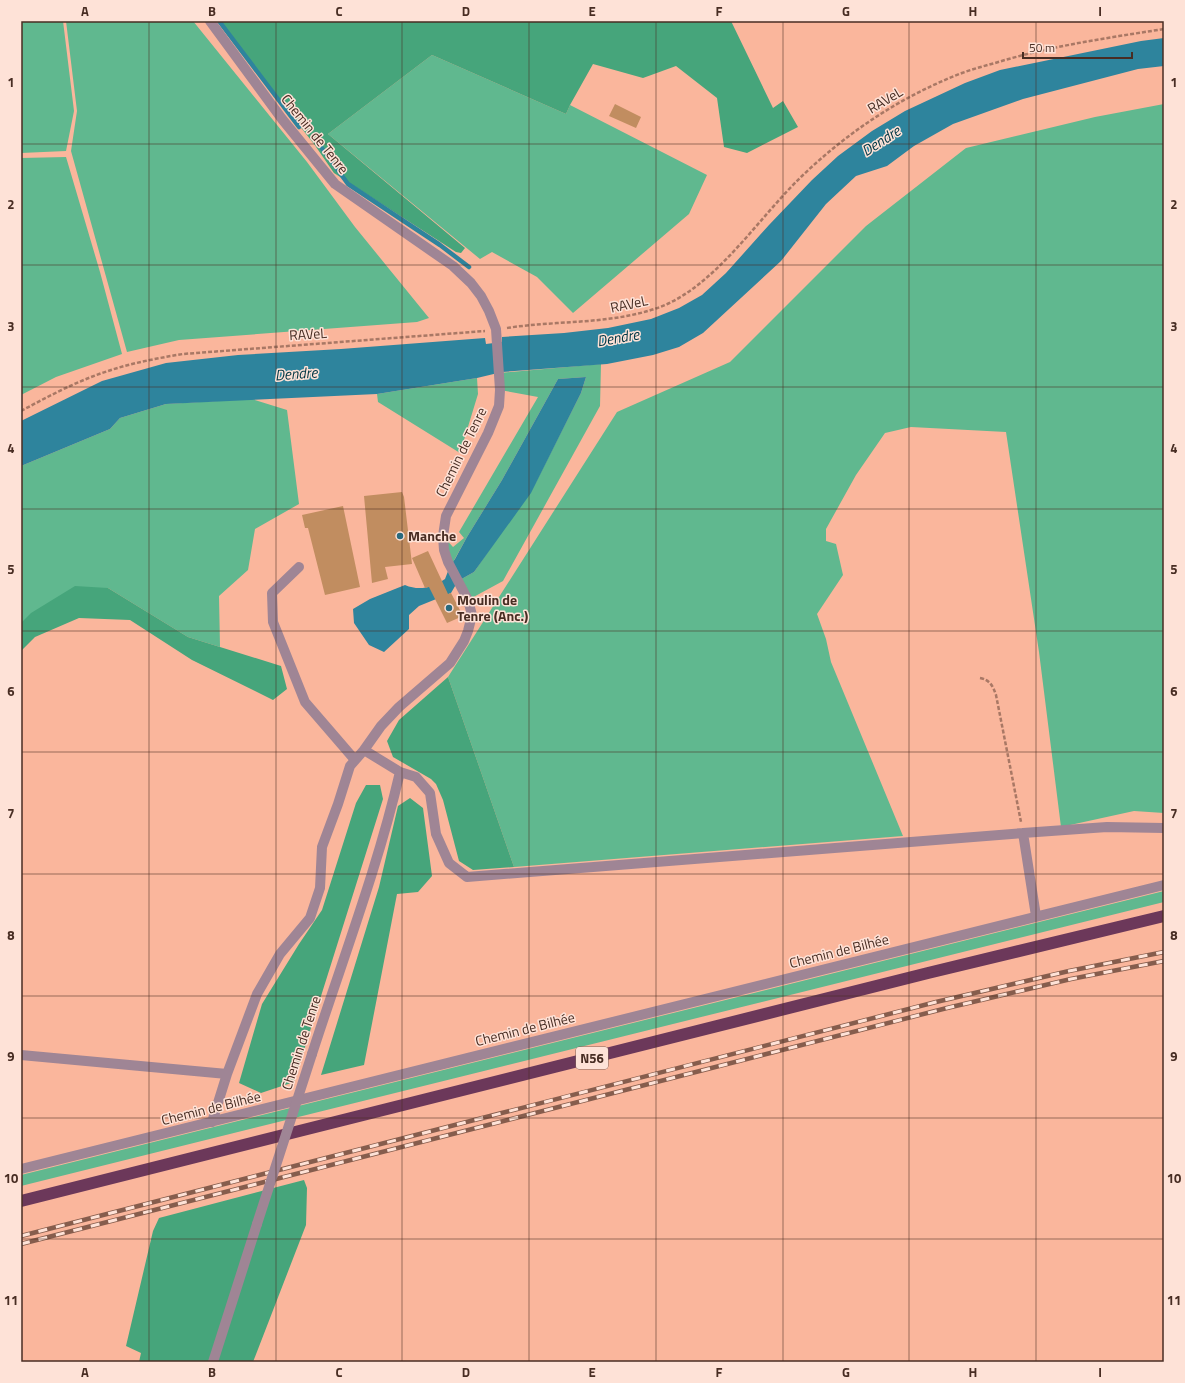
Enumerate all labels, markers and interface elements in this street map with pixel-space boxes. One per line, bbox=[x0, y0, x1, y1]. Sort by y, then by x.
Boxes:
text: A bbox=[81, 1, 89, 21]
text: B bbox=[208, 1, 216, 21]
text: C bbox=[335, 1, 343, 21]
text: D bbox=[462, 1, 470, 21]
text: E bbox=[588, 1, 596, 21]
text: F bbox=[716, 1, 723, 21]
text: G bbox=[842, 1, 850, 21]
text: H bbox=[969, 1, 977, 21]
text: I bbox=[1098, 1, 1102, 21]
scale bar bbox=[1023, 34, 1132, 60]
text: 50 m bbox=[1029, 38, 1055, 57]
text: 1 bbox=[7, 72, 15, 92]
text: 1 bbox=[1170, 72, 1178, 92]
street label: RAVeL bbox=[863, 81, 907, 118]
street label: Chemin de Tenre bbox=[277, 89, 354, 178]
water label: Dendre bbox=[857, 119, 906, 162]
text: 2 bbox=[7, 194, 15, 214]
text: 2 bbox=[1170, 194, 1178, 214]
street label: RAVeL bbox=[608, 289, 650, 318]
text: 3 bbox=[7, 316, 15, 336]
text: 3 bbox=[1170, 316, 1178, 336]
street label: RAVeL bbox=[288, 322, 328, 345]
water label: Dendre bbox=[595, 322, 642, 353]
water label: Dendre bbox=[274, 360, 319, 386]
street label: Chemin de Tenre bbox=[430, 403, 491, 500]
text: 4 bbox=[7, 438, 15, 458]
text: 4 bbox=[1170, 438, 1178, 458]
place label: Manche bbox=[408, 525, 456, 546]
marker: Manche bbox=[395, 531, 405, 541]
text: 5 bbox=[7, 559, 15, 579]
text: 5 bbox=[1170, 559, 1178, 579]
place label: Moulin de Tenre (Anc.) bbox=[457, 589, 528, 626]
marker: Moulin de Tenre (Anc.) bbox=[444, 603, 454, 613]
text: 6 bbox=[7, 681, 15, 701]
text: 6 bbox=[1170, 681, 1178, 701]
text: 7 bbox=[7, 803, 15, 823]
text: 7 bbox=[1170, 803, 1178, 823]
text: 8 bbox=[7, 925, 15, 945]
text: 8 bbox=[1170, 925, 1178, 945]
street label: Chemin de Bilhée bbox=[787, 928, 891, 973]
street label: Chemin de Tenre bbox=[275, 993, 326, 1092]
street label: Chemin de Bilhée bbox=[473, 1006, 577, 1051]
text: 9 bbox=[7, 1046, 15, 1066]
text: 9 bbox=[1170, 1046, 1178, 1066]
road number: N56 bbox=[576, 1047, 608, 1069]
street label: Chemin de Bilhée bbox=[159, 1085, 263, 1130]
text: 10 bbox=[4, 1168, 18, 1188]
text: 10 bbox=[1167, 1168, 1181, 1188]
text: 11 bbox=[4, 1290, 18, 1310]
text: 11 bbox=[1167, 1290, 1181, 1310]
text: A bbox=[81, 1362, 89, 1382]
text: B bbox=[208, 1362, 216, 1382]
text: C bbox=[335, 1362, 343, 1382]
text: D bbox=[462, 1362, 470, 1382]
text: E bbox=[588, 1362, 596, 1382]
text: F bbox=[716, 1362, 723, 1382]
text: G bbox=[842, 1362, 850, 1382]
text: H bbox=[969, 1362, 977, 1382]
text: I bbox=[1098, 1362, 1102, 1382]

